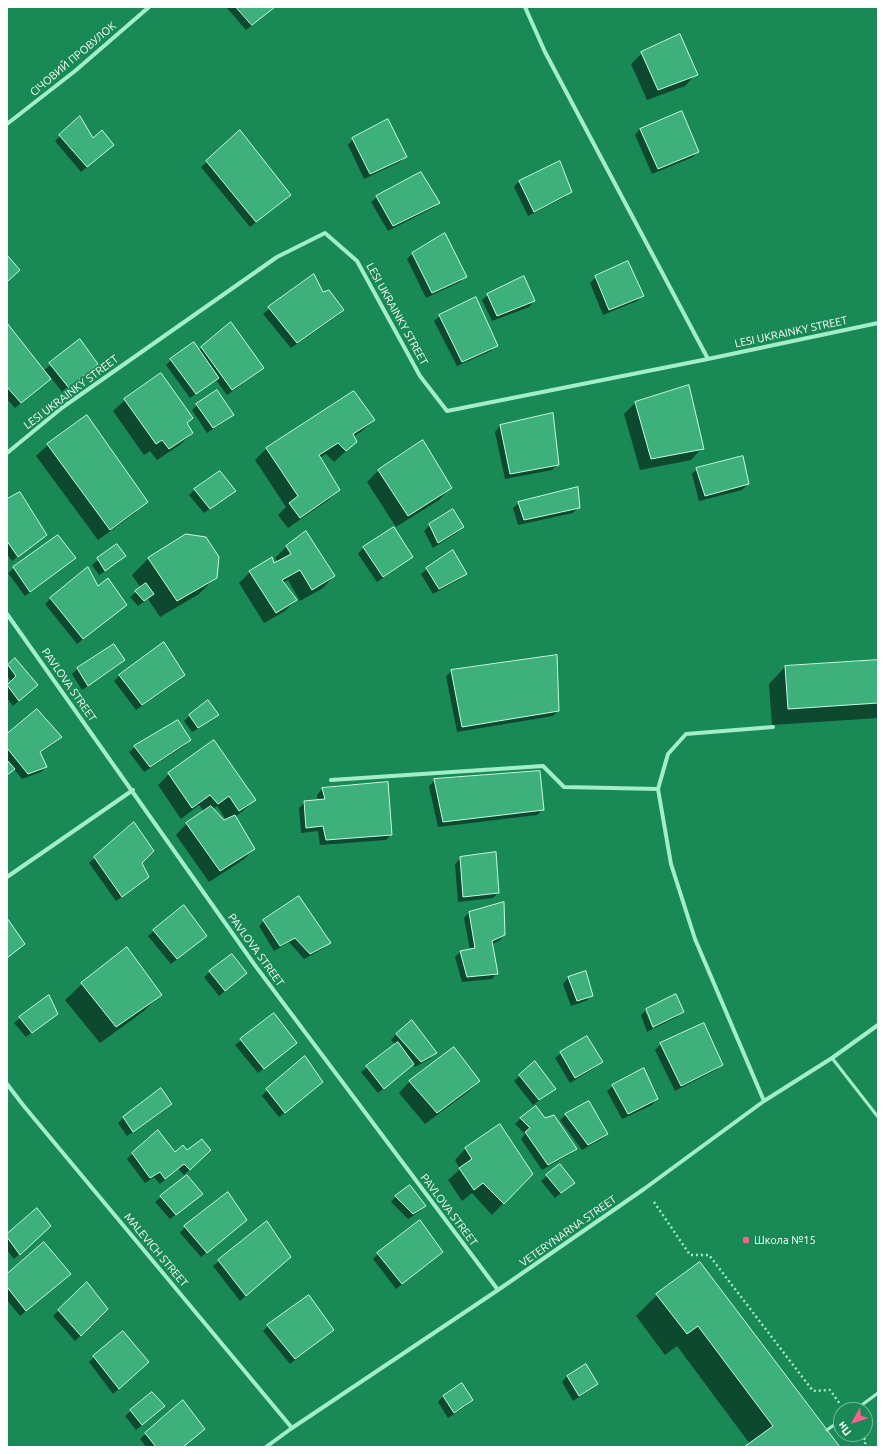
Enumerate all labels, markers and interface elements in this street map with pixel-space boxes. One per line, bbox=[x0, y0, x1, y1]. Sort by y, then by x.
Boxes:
street label: СІЧОВИЙ ПРОВУЛОК bbox=[27, 19, 119, 99]
street label: LESI UKRAINKY STREET bbox=[363, 260, 431, 368]
street label: LESI UKRAINKY STREET bbox=[733, 314, 849, 350]
street label: LESI UKRAINKY STREET bbox=[21, 352, 121, 432]
street label: PAVLOVA STREET bbox=[39, 646, 99, 724]
street label: PAVLOVA STREET bbox=[225, 911, 287, 989]
street label: PAVLOVA STREET bbox=[418, 1171, 480, 1249]
street label: VETERYNARNA STREET bbox=[517, 1193, 619, 1269]
street label: MALEVICH STREET bbox=[121, 1210, 191, 1290]
place label: Школа №15 bbox=[754, 1233, 816, 1247]
marker: Школа №15 bbox=[741, 1235, 751, 1245]
north arrow bbox=[833, 1402, 873, 1442]
text: Пн bbox=[835, 1420, 854, 1438]

